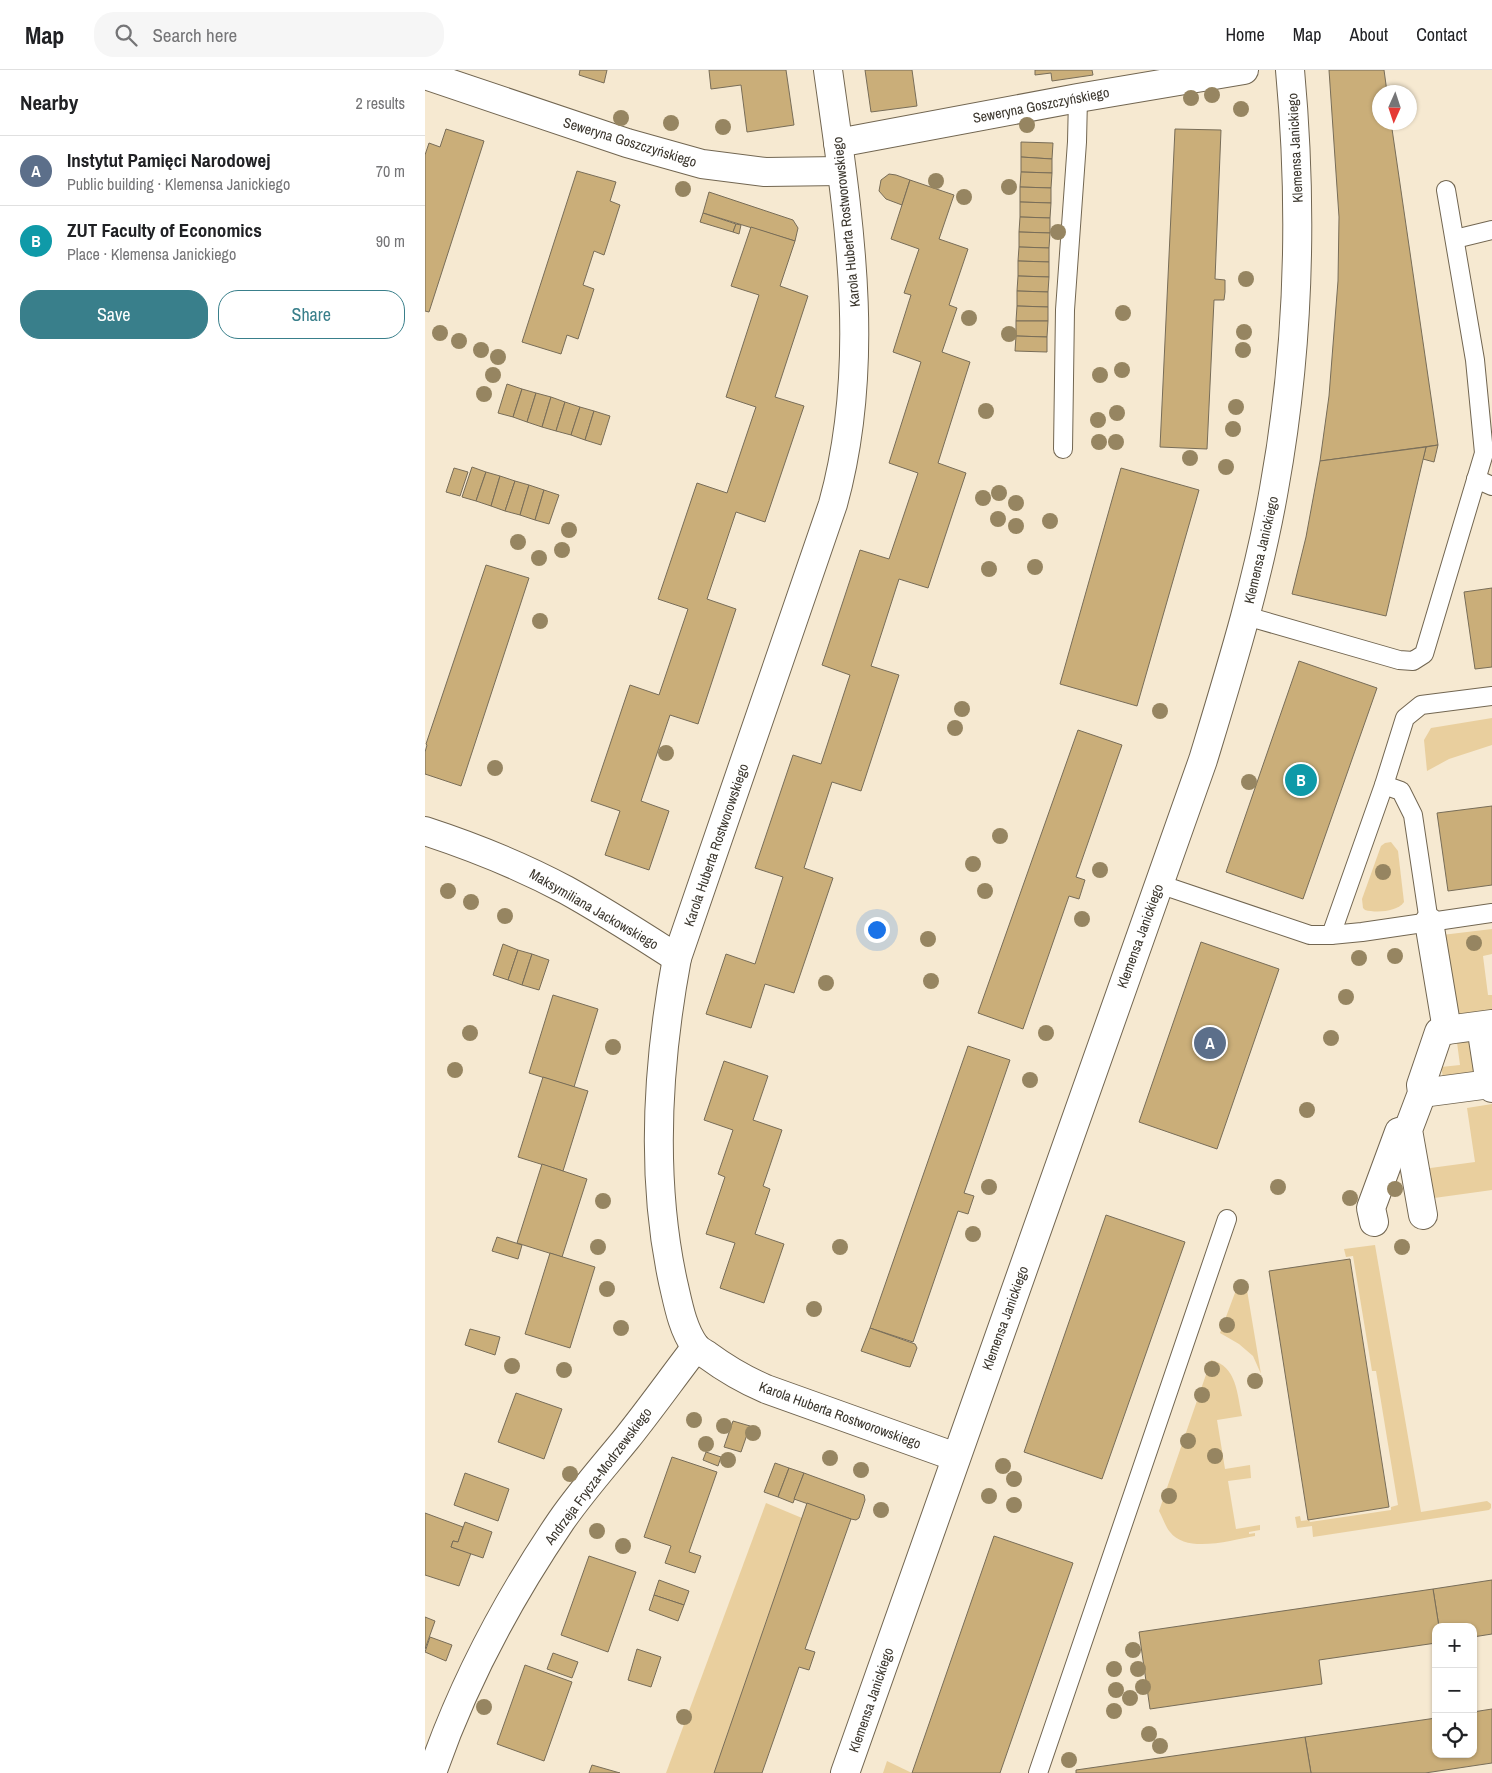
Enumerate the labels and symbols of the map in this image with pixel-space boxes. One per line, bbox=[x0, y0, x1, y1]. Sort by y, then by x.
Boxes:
street label: Seweryna Goszczyńskiego bbox=[971, 83, 1111, 127]
north arrow bbox=[1372, 85, 1417, 130]
street label: Klemensa Janickiego bbox=[1283, 93, 1307, 203]
street label: Seweryna Goszczyńskiego bbox=[561, 113, 699, 171]
street label: Karola Huberta Rostworowskiego bbox=[828, 136, 864, 308]
street label: Klemensa Janickiego bbox=[1240, 494, 1282, 606]
street label: Karola Huberta Rostworowskiego bbox=[680, 761, 752, 929]
pin: B bbox=[1285, 761, 1317, 799]
street label: Maksymiliana Jackowskiego bbox=[526, 865, 662, 953]
street label: Klemensa Janickiego bbox=[1113, 881, 1167, 991]
your location bbox=[864, 917, 890, 943]
pin: A bbox=[1194, 1024, 1226, 1062]
street label: Klemensa Janickiego bbox=[978, 1263, 1032, 1373]
street label: Karola Huberta Rostworowskiego bbox=[757, 1377, 923, 1453]
street label: Andrzeja Frycza-Modrzewskiego bbox=[540, 1404, 655, 1549]
street label: Klemensa Janickiego bbox=[845, 1645, 897, 1755]

